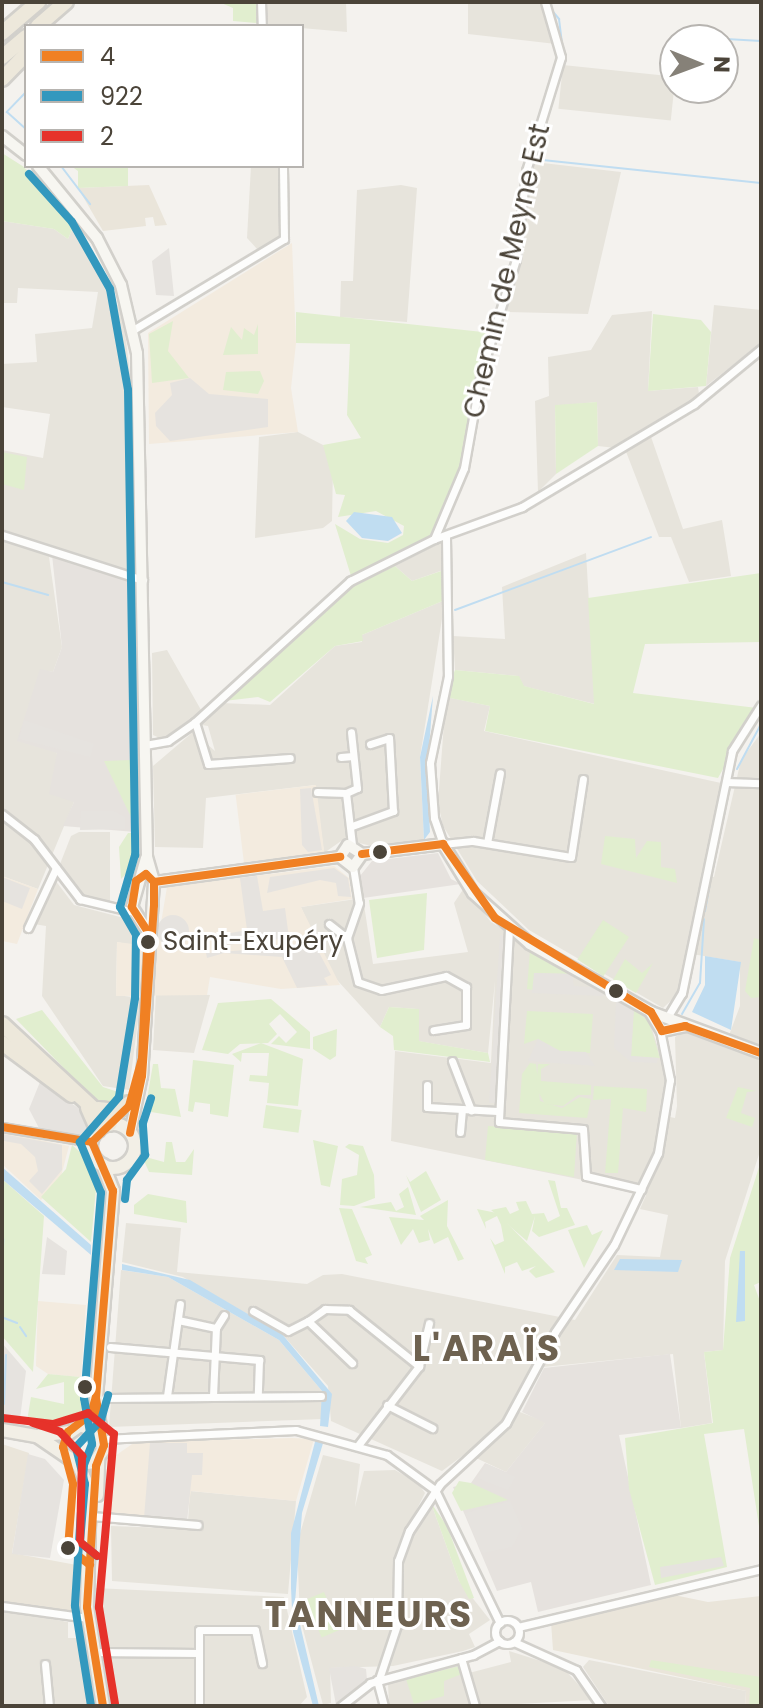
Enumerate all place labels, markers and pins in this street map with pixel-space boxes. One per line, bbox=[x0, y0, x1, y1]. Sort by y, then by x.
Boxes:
unlabelled marker bbox=[372, 844, 388, 860]
place label: Saint-Exupéry bbox=[163, 926, 343, 958]
marker: Saint-Exupéry bbox=[140, 934, 156, 950]
unlabelled marker bbox=[608, 983, 624, 999]
unlabelled marker bbox=[77, 1379, 93, 1395]
unlabelled marker bbox=[60, 1540, 76, 1556]

